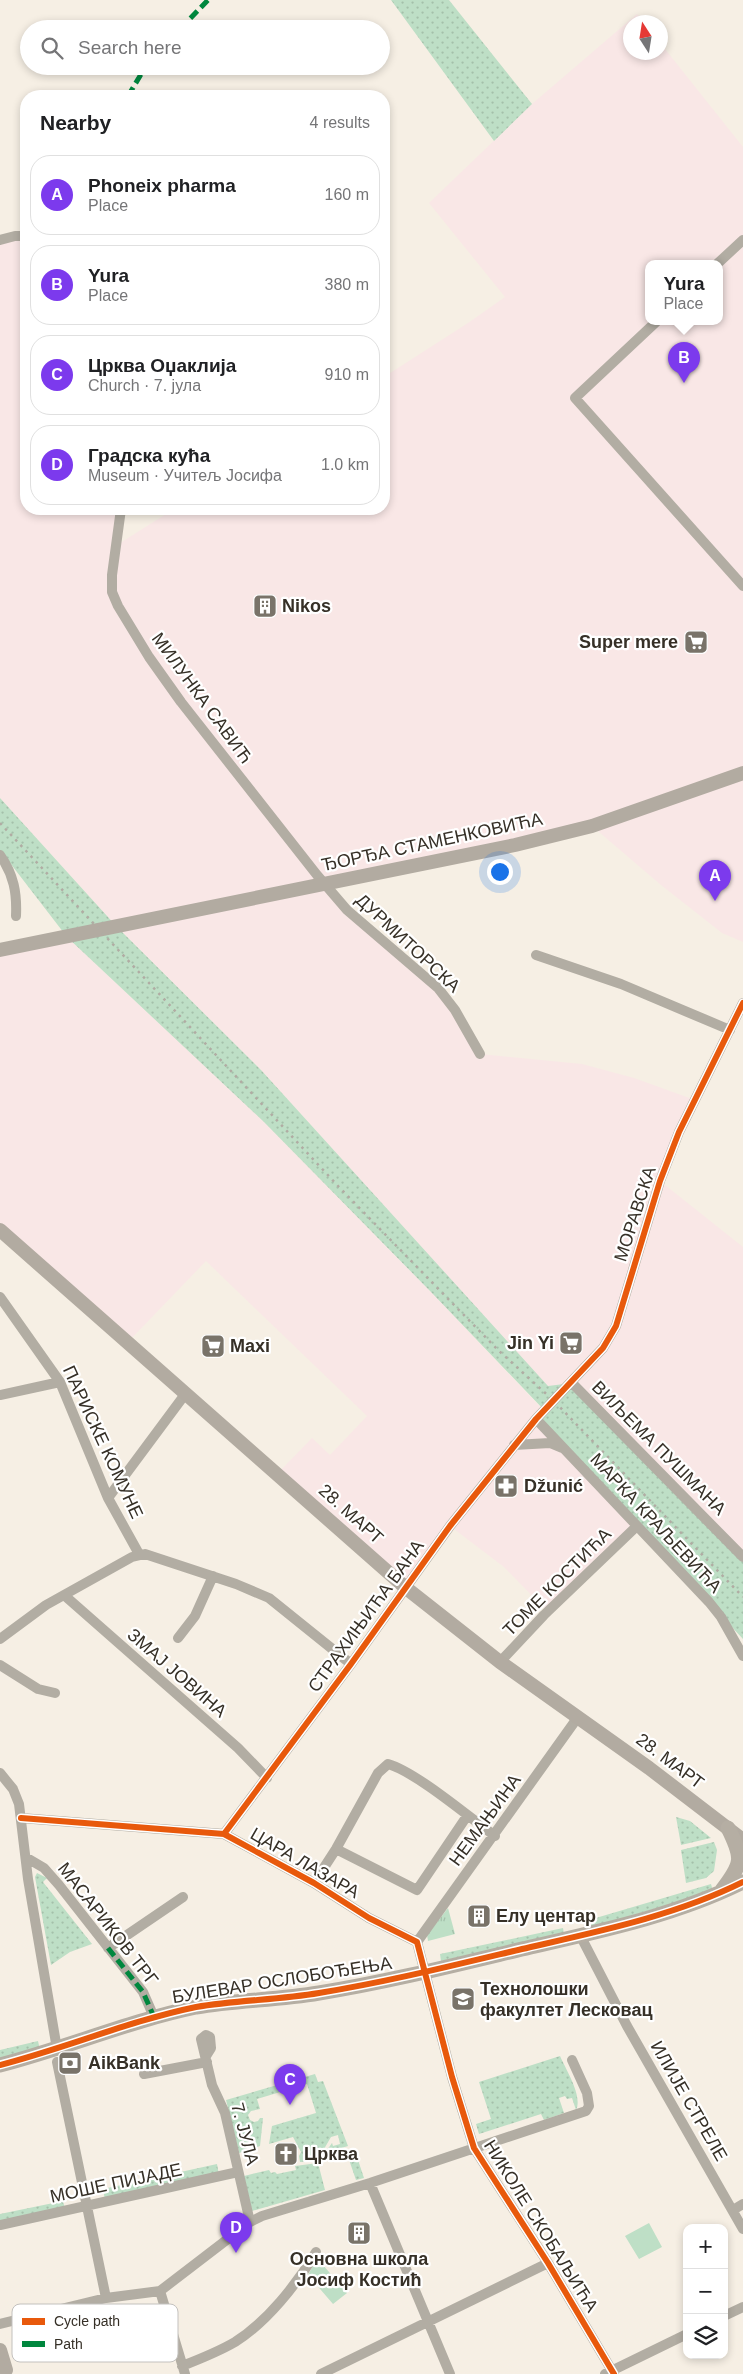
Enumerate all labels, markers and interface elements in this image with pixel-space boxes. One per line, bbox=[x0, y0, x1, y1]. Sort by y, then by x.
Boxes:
north arrow bbox=[623, 15, 668, 60]
search box bbox=[20, 20, 390, 75]
icon: search bbox=[38, 34, 66, 62]
text: Search here bbox=[78, 37, 182, 58]
text: Nearby bbox=[40, 111, 111, 134]
text: 4 results bbox=[310, 114, 370, 131]
text: Phoneix pharma bbox=[88, 175, 236, 196]
text: A bbox=[51, 186, 63, 203]
text: 160 m bbox=[325, 186, 369, 203]
text: Place bbox=[88, 197, 128, 214]
popup bbox=[645, 260, 723, 325]
text: Yura bbox=[88, 265, 129, 286]
text: Yura bbox=[663, 273, 705, 294]
text: B bbox=[51, 276, 63, 293]
text: 380 m bbox=[325, 276, 369, 293]
text: Place bbox=[88, 287, 128, 304]
text: Place bbox=[663, 295, 703, 312]
pin: B bbox=[668, 342, 700, 383]
text: Црква Оџаклија bbox=[88, 355, 236, 376]
text: C bbox=[51, 366, 63, 383]
text: 910 m bbox=[325, 366, 369, 383]
text: Church · 7. јула bbox=[88, 377, 201, 394]
text: Градска кућа bbox=[88, 445, 210, 466]
text: D bbox=[51, 456, 63, 473]
text: 1.0 km bbox=[321, 456, 369, 473]
text: Museum · Учитељ Јосифа bbox=[88, 467, 282, 484]
building icon: Nikos bbox=[252, 593, 278, 619]
place label: Nikos bbox=[282, 596, 331, 616]
street label: МИЛУНКА САВИЋ bbox=[148, 629, 256, 767]
supermarket icon: Super mere bbox=[683, 629, 709, 655]
place label: Super mere bbox=[579, 632, 678, 652]
street label: ЂОРЂА СТАМЕНКОВИЋА bbox=[320, 809, 544, 875]
your location bbox=[487, 859, 513, 885]
pin: A bbox=[699, 860, 731, 901]
street label: ДУРМИТОРСКА bbox=[352, 890, 464, 996]
street label: МОРАВСКА bbox=[610, 1164, 660, 1264]
supermarket icon: Jin Yi bbox=[558, 1330, 584, 1356]
supermarket icon: Maxi bbox=[200, 1333, 226, 1359]
place label: Jin Yi bbox=[507, 1333, 554, 1353]
place label: Maxi bbox=[230, 1336, 270, 1356]
street label: ПАРИСКЕ КОМУНЕ bbox=[59, 1363, 147, 1521]
street label: ВИЉЕМА ПУШМАНА bbox=[588, 1377, 730, 1519]
street label: МАРКА КРАЉЕВИЋА bbox=[586, 1449, 726, 1597]
pharmacy icon: Džunić bbox=[493, 1473, 519, 1499]
place label: Džunić bbox=[524, 1476, 583, 1496]
street label: 28. МАРТ bbox=[315, 1480, 387, 1548]
street label: ТОМЕ КОСТИЋА bbox=[499, 1524, 615, 1640]
street label: СТРАХИЊИЋА БАНА bbox=[304, 1536, 428, 1696]
street label: ЗМАЈ ЈОВИНА bbox=[123, 1625, 231, 1721]
street label: 28. МАРТ bbox=[632, 1729, 708, 1793]
street label: НЕМАЊИНА bbox=[445, 1770, 525, 1870]
street label: ЦАРА ЛАЗАРА bbox=[247, 1824, 363, 1902]
street label: МАСАРИКОВ ТРГ bbox=[54, 1859, 162, 1990]
building icon: Елу центар bbox=[466, 1903, 492, 1929]
place label: Елу центар bbox=[496, 1906, 596, 1926]
street label: БУЛЕВАР ОСЛОБОЂЕЊА bbox=[171, 1953, 393, 2007]
place label: Технолошки факултет Лесковац bbox=[480, 1979, 652, 2020]
school or university icon: Технолошки факултет Лесковац bbox=[450, 1986, 476, 2012]
street label: ИЛИЈЕ СТРЕЛЕ bbox=[647, 2038, 731, 2164]
bank icon: AikBank bbox=[57, 2050, 83, 2076]
place label: AikBank bbox=[88, 2053, 161, 2073]
pin: C bbox=[274, 2064, 306, 2105]
street label: 7. ЈУЛА bbox=[227, 2101, 263, 2167]
street label: НИКОЛЕ СКОБАЉИЋА bbox=[480, 2136, 602, 2316]
church icon: Црква bbox=[273, 2141, 299, 2167]
place label: Црква bbox=[304, 2144, 359, 2164]
street label: МОШЕ ПИЈАДЕ bbox=[48, 2159, 184, 2207]
pin: D bbox=[220, 2212, 252, 2253]
building icon: Основна школа Јосиф Костић bbox=[346, 2220, 372, 2246]
map controls bbox=[683, 2224, 728, 2359]
button: + bbox=[683, 2224, 728, 2269]
place label: Основна школа Јосиф Костић bbox=[290, 2249, 429, 2290]
button: − bbox=[683, 2269, 728, 2314]
legend bbox=[12, 2304, 178, 2362]
text: Cycle path bbox=[54, 2313, 120, 2329]
button: layers bbox=[683, 2314, 728, 2359]
text: Path bbox=[54, 2336, 83, 2352]

